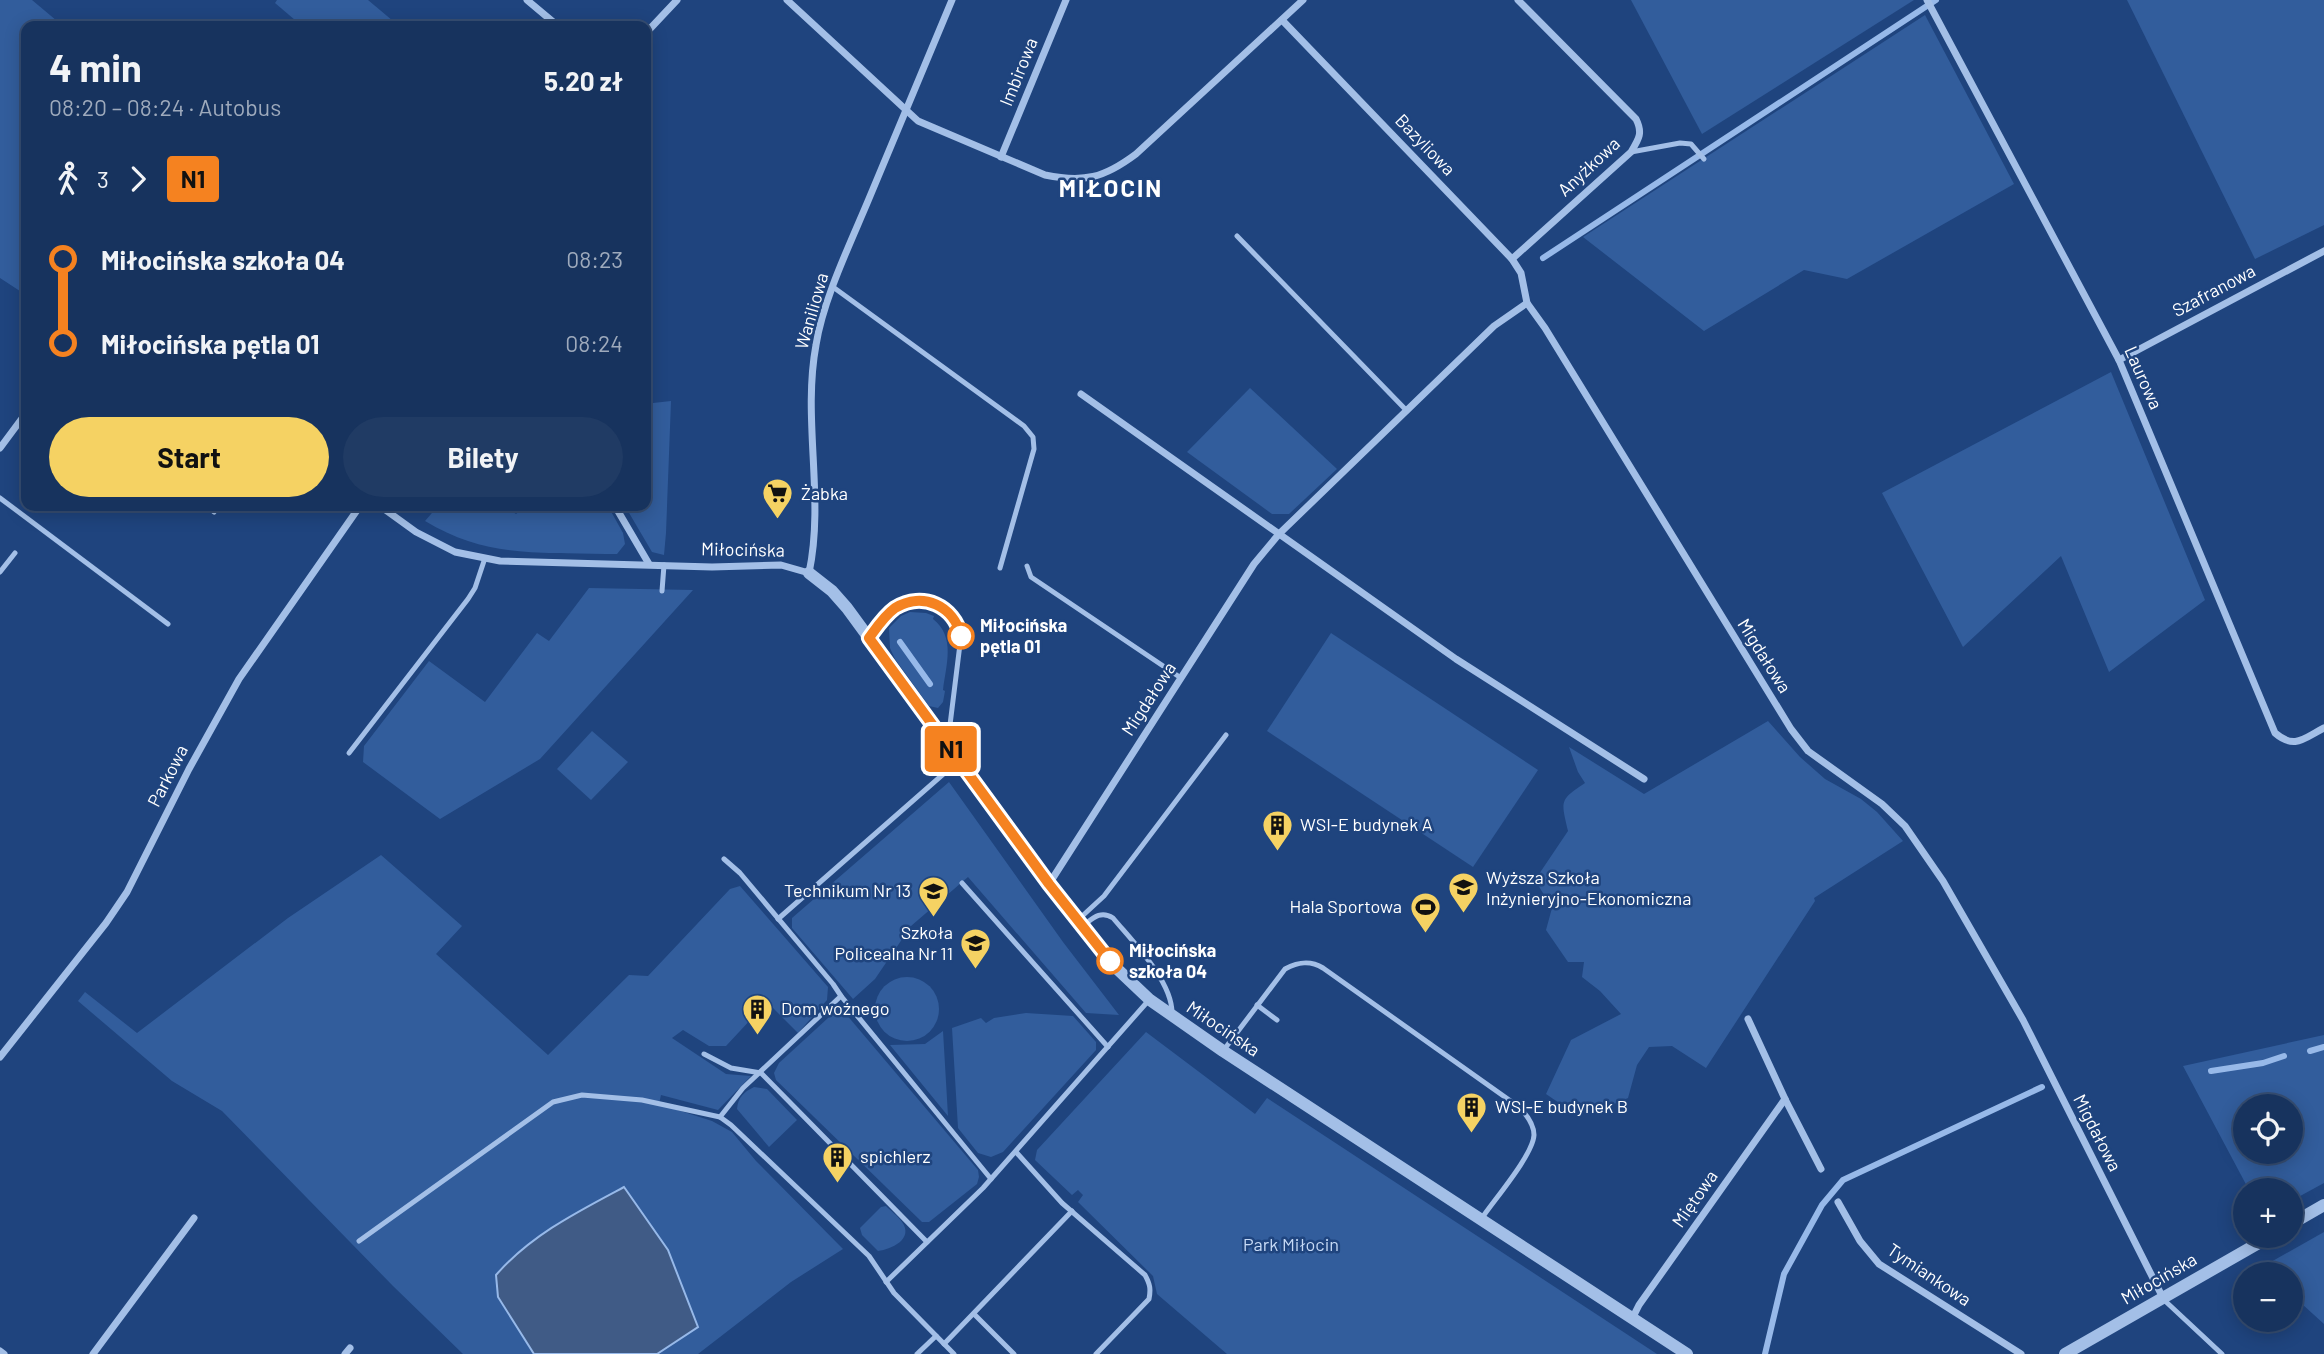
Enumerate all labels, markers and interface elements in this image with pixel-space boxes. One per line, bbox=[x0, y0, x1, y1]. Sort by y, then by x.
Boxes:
street label: Imbirowa bbox=[994, 34, 1042, 109]
text: 4 min bbox=[49, 44, 142, 90]
text: 5.20 zł bbox=[544, 65, 623, 96]
text: 08:20 – 08:24 · Autobus bbox=[49, 93, 281, 121]
street label: Bazyliowa bbox=[1391, 109, 1460, 180]
street label: Anyżkowa bbox=[1553, 132, 1624, 201]
icon: walk bbox=[49, 160, 87, 198]
icon: forward bbox=[119, 160, 157, 198]
text: N1 bbox=[181, 164, 205, 193]
text: 3 bbox=[97, 165, 109, 193]
district label: MIŁOCIN bbox=[1059, 173, 1163, 202]
text: Miłocińska szkoła 04 bbox=[101, 244, 345, 275]
text: 08:23 bbox=[566, 245, 623, 273]
street label: Szafranowa bbox=[2168, 259, 2259, 321]
street label: Waniliowa bbox=[790, 270, 832, 352]
text: Miłocińska pętla 01 bbox=[101, 328, 320, 359]
text: 08:24 bbox=[565, 329, 623, 357]
street label: Laurowa bbox=[2120, 343, 2168, 413]
button: Start bbox=[49, 417, 329, 497]
button: Bilety bbox=[343, 417, 623, 497]
supermarket icon: Żabka bbox=[761, 477, 795, 521]
place label: Żabka bbox=[801, 482, 848, 504]
street label: Miłocińska bbox=[701, 537, 785, 561]
place label: Miłocińska pętla 01 bbox=[980, 614, 1067, 657]
street label: Migdałowa bbox=[1733, 614, 1796, 697]
marker: Miłocińska pętla 01 bbox=[948, 623, 974, 649]
street label: Migdałowa bbox=[1116, 657, 1180, 740]
line badge: N1 bbox=[920, 726, 982, 772]
text: N1 bbox=[939, 734, 963, 763]
street label: Parkowa bbox=[142, 741, 192, 810]
building icon: WSI-E budynek A bbox=[1260, 808, 1294, 852]
place label: WSI-E budynek A bbox=[1300, 813, 1433, 835]
place label: Wyższa Szkoła Inżynieryjno-Ekonomiczna bbox=[1486, 866, 1691, 909]
school or university icon: Wyższa Szkoła Inżynieryjno-Ekonomiczna bbox=[1446, 871, 1480, 915]
school or university icon: Technikum Nr 13 bbox=[917, 874, 951, 918]
place label: Technikum Nr 13 bbox=[784, 879, 911, 901]
sports icon: Hala Sportowa bbox=[1408, 890, 1442, 934]
place label: Hala Sportowa bbox=[1289, 895, 1402, 917]
place label: Szkoła Policealna Nr 11 bbox=[835, 921, 953, 964]
school or university icon: Szkoła Policealna Nr 11 bbox=[959, 926, 993, 970]
place label: Miłocińska szkoła 04 bbox=[1129, 939, 1216, 982]
marker: Miłocińska szkoła 04 bbox=[1097, 948, 1123, 974]
building icon: Dom woźnego bbox=[741, 992, 775, 1036]
street label: Miłocińska bbox=[1183, 996, 1264, 1061]
place label: Dom woźnego bbox=[781, 997, 890, 1019]
building icon: WSI-E budynek B bbox=[1455, 1090, 1489, 1134]
street label: Migdałowa bbox=[2069, 1090, 2127, 1175]
map controls bbox=[2233, 1094, 2303, 1332]
button: locate bbox=[2233, 1094, 2303, 1164]
place label: WSI-E budynek B bbox=[1495, 1095, 1628, 1117]
building icon: spichlerz bbox=[820, 1140, 854, 1184]
place label: spichlerz bbox=[860, 1145, 931, 1167]
street label: Miętowa bbox=[1667, 1166, 1722, 1231]
button: + bbox=[2233, 1178, 2303, 1248]
park label: Park Miłocin bbox=[1243, 1233, 1339, 1255]
street label: Tymiankowa bbox=[1883, 1238, 1976, 1310]
street label: Miłocińska bbox=[2117, 1248, 2200, 1309]
button: − bbox=[2233, 1262, 2303, 1332]

